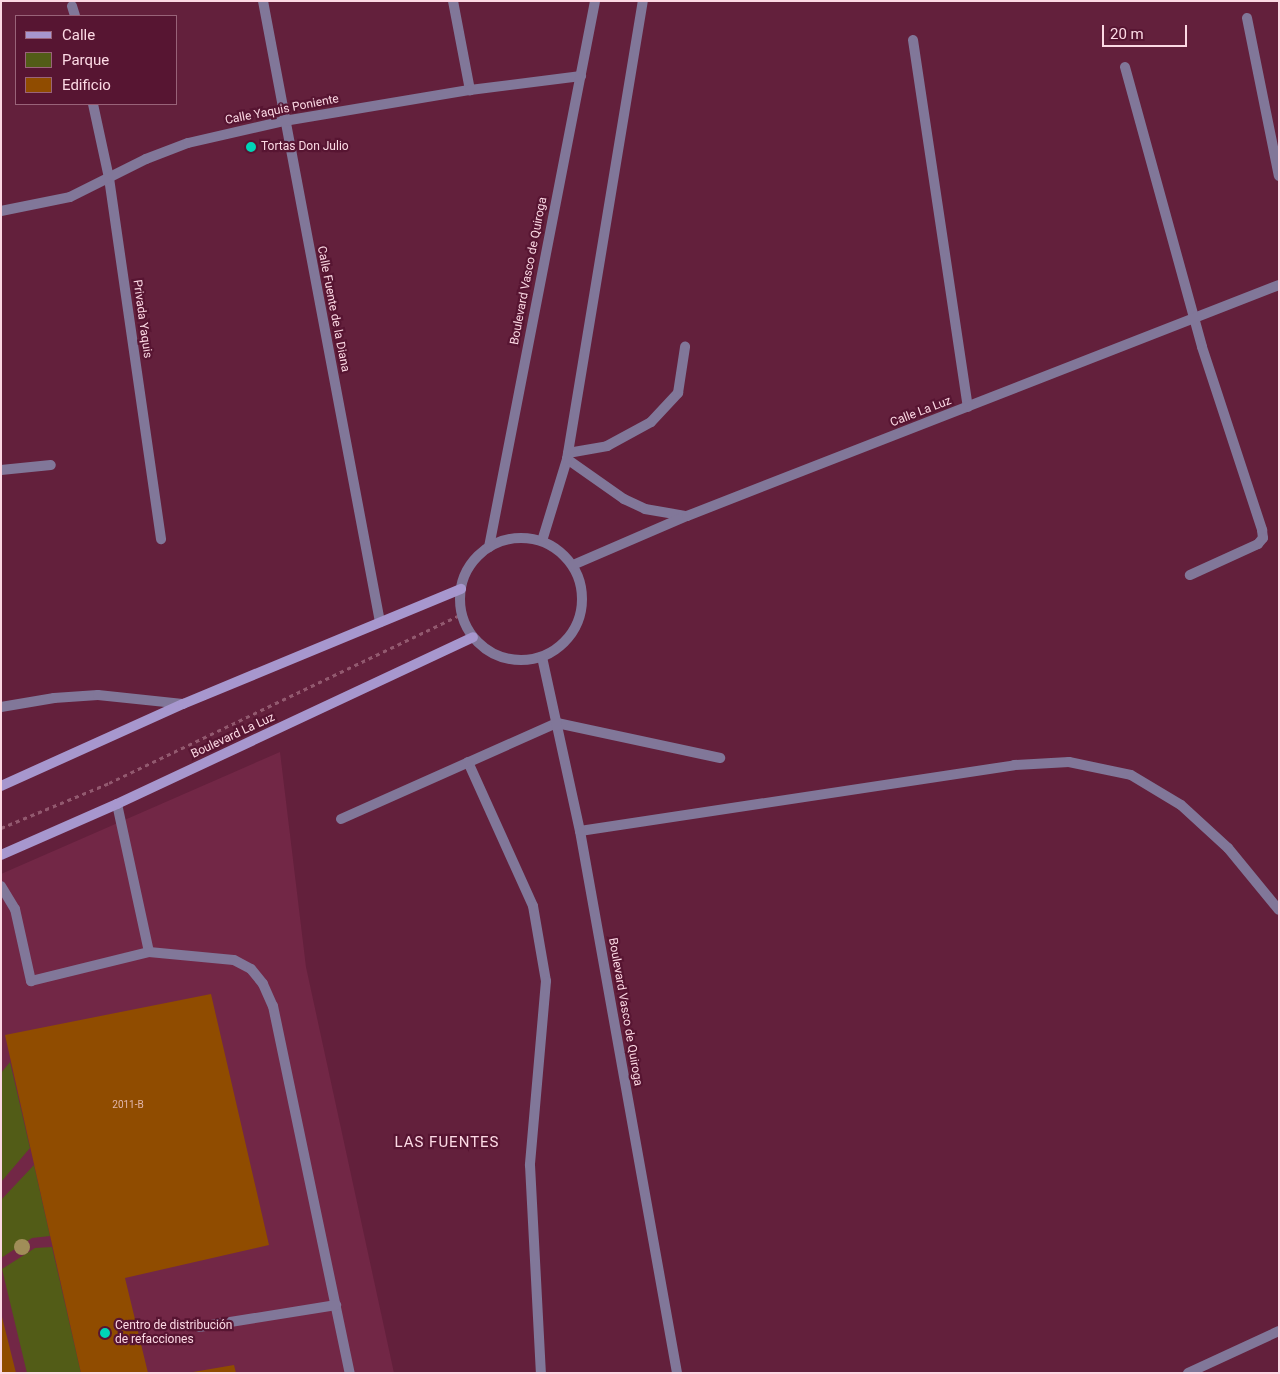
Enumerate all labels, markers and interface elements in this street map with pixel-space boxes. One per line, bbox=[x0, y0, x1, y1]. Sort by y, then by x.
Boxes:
legend bbox=[15, 15, 178, 105]
scale bar bbox=[1105, 15, 1190, 47]
text: 20 m bbox=[1110, 25, 1144, 43]
text: Calle bbox=[62, 26, 95, 44]
text: Parque bbox=[62, 51, 109, 69]
text: Edificio bbox=[62, 76, 111, 94]
street label: Calle Yaquis Poniente bbox=[224, 92, 340, 128]
place label: Tortas Don Julio bbox=[261, 140, 349, 154]
marker: Tortas Don Julio bbox=[245, 141, 257, 153]
street label: Boulevard Vasco de Quiroga bbox=[508, 196, 550, 346]
street label: Calle Fuente de la Diana bbox=[314, 245, 352, 373]
street label: Privada Yaquis bbox=[129, 279, 155, 359]
street label: Calle La Luz bbox=[888, 394, 954, 430]
street label: Boulevard La Luz bbox=[189, 710, 277, 762]
street label: Boulevard Vasco de Quiroga bbox=[605, 937, 645, 1087]
house number: 2011-B bbox=[112, 1099, 144, 1111]
district label: LAS FUENTES bbox=[393, 1134, 501, 1152]
place label: Centro de distribución de refacciones bbox=[115, 1319, 232, 1347]
marker: Centro de distribución de refacciones bbox=[99, 1327, 111, 1339]

